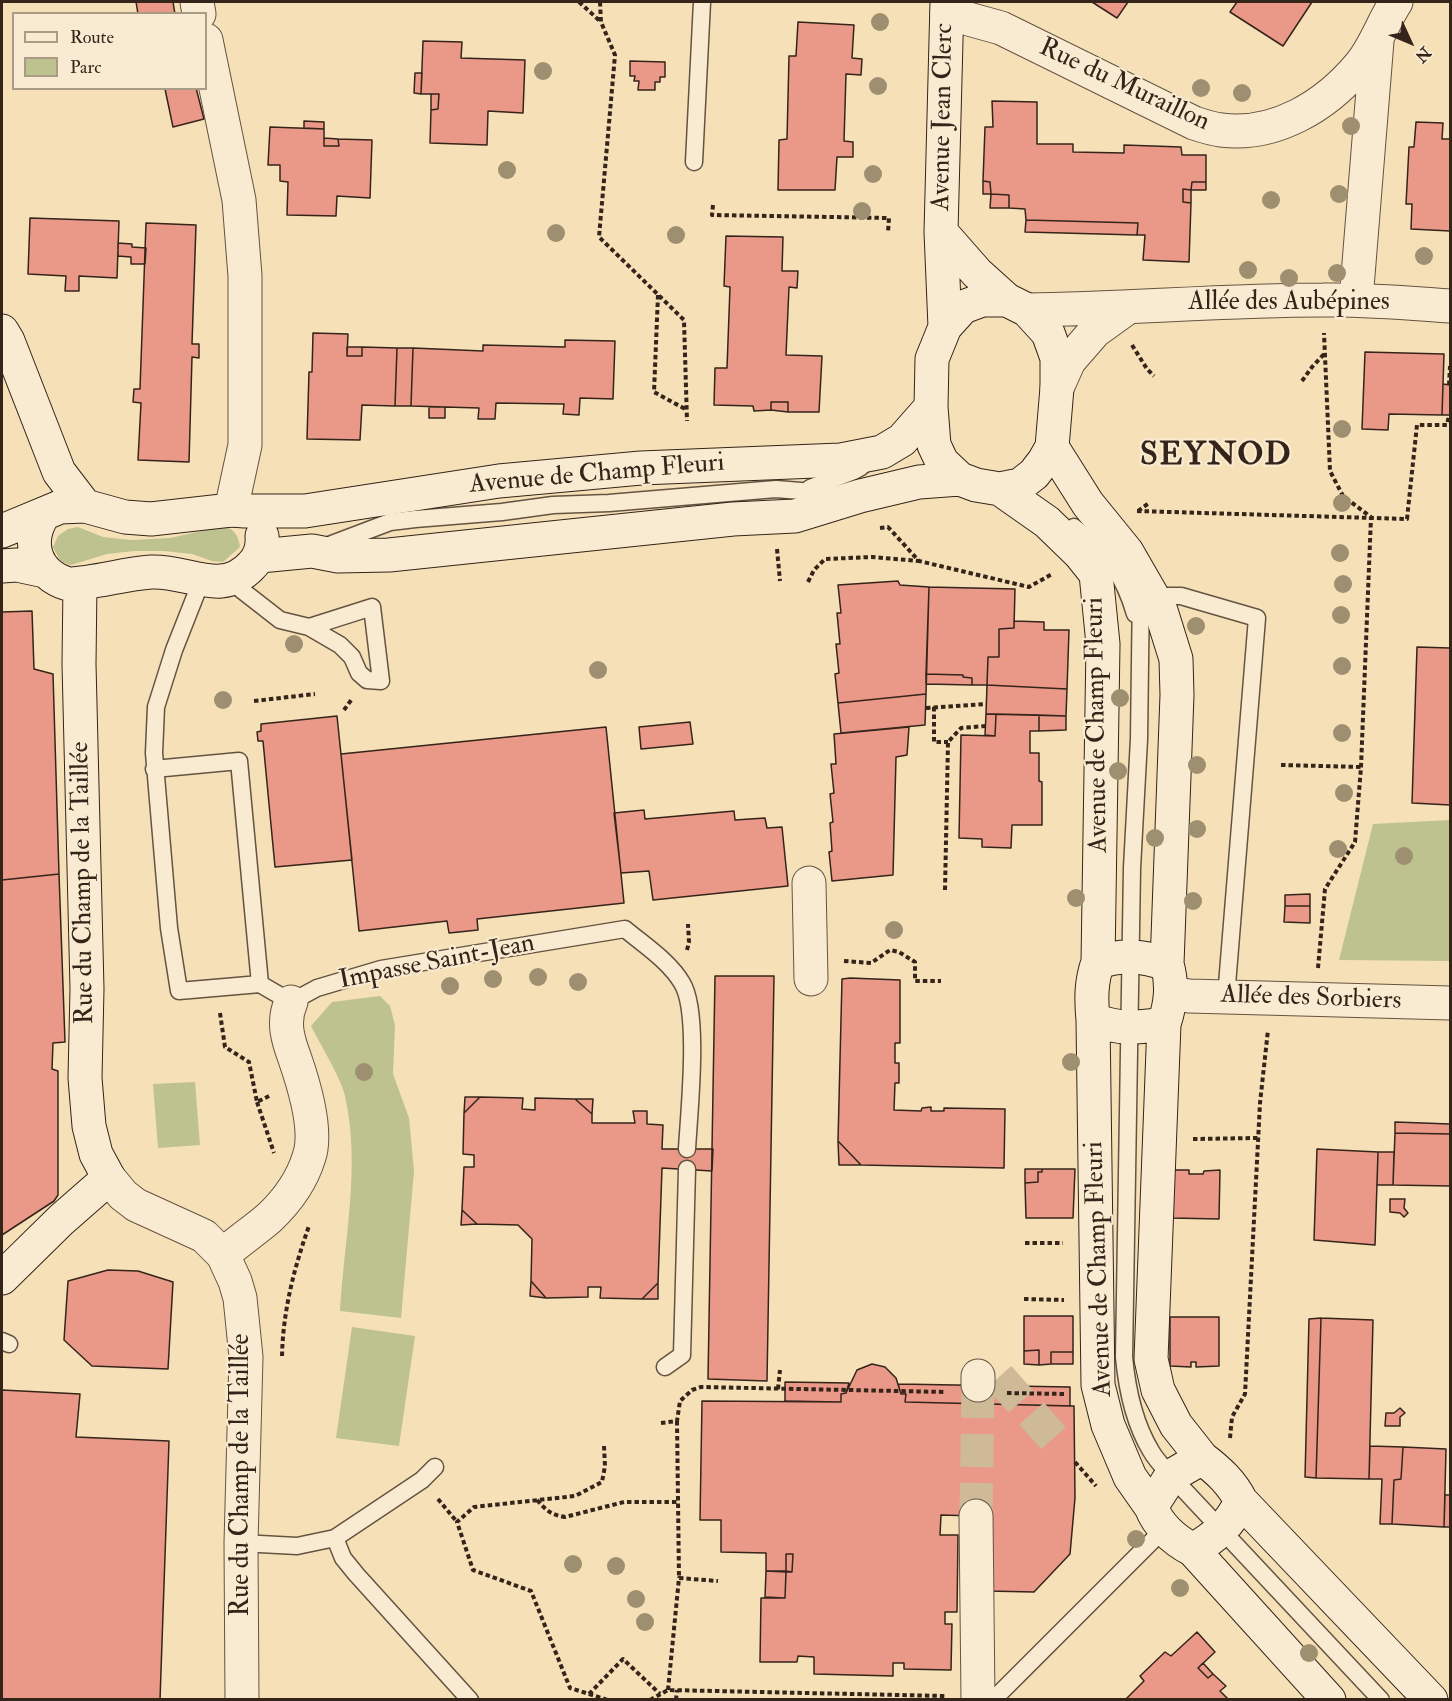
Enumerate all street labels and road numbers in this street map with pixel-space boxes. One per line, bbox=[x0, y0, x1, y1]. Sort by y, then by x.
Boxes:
street label: Avenue Jean Clerc bbox=[927, 23, 961, 211]
street label: Rue du Muraillon bbox=[1034, 33, 1214, 139]
street label: Allée des Aubépines bbox=[1188, 287, 1390, 319]
street label: Avenue de Champ Fleuri bbox=[468, 448, 726, 502]
street label: Avenue de Champ Fleuri bbox=[1080, 597, 1116, 853]
street label: Rue du Champ de la Taillée bbox=[66, 741, 102, 1025]
street label: Impasse Saint-Jean bbox=[337, 929, 537, 997]
street label: Allée des Sorbiers bbox=[1220, 980, 1402, 1018]
street label: Avenue de Champ Fleuri bbox=[1080, 1141, 1120, 1397]
street label: Rue du Champ de la Taillée bbox=[226, 1334, 258, 1616]

